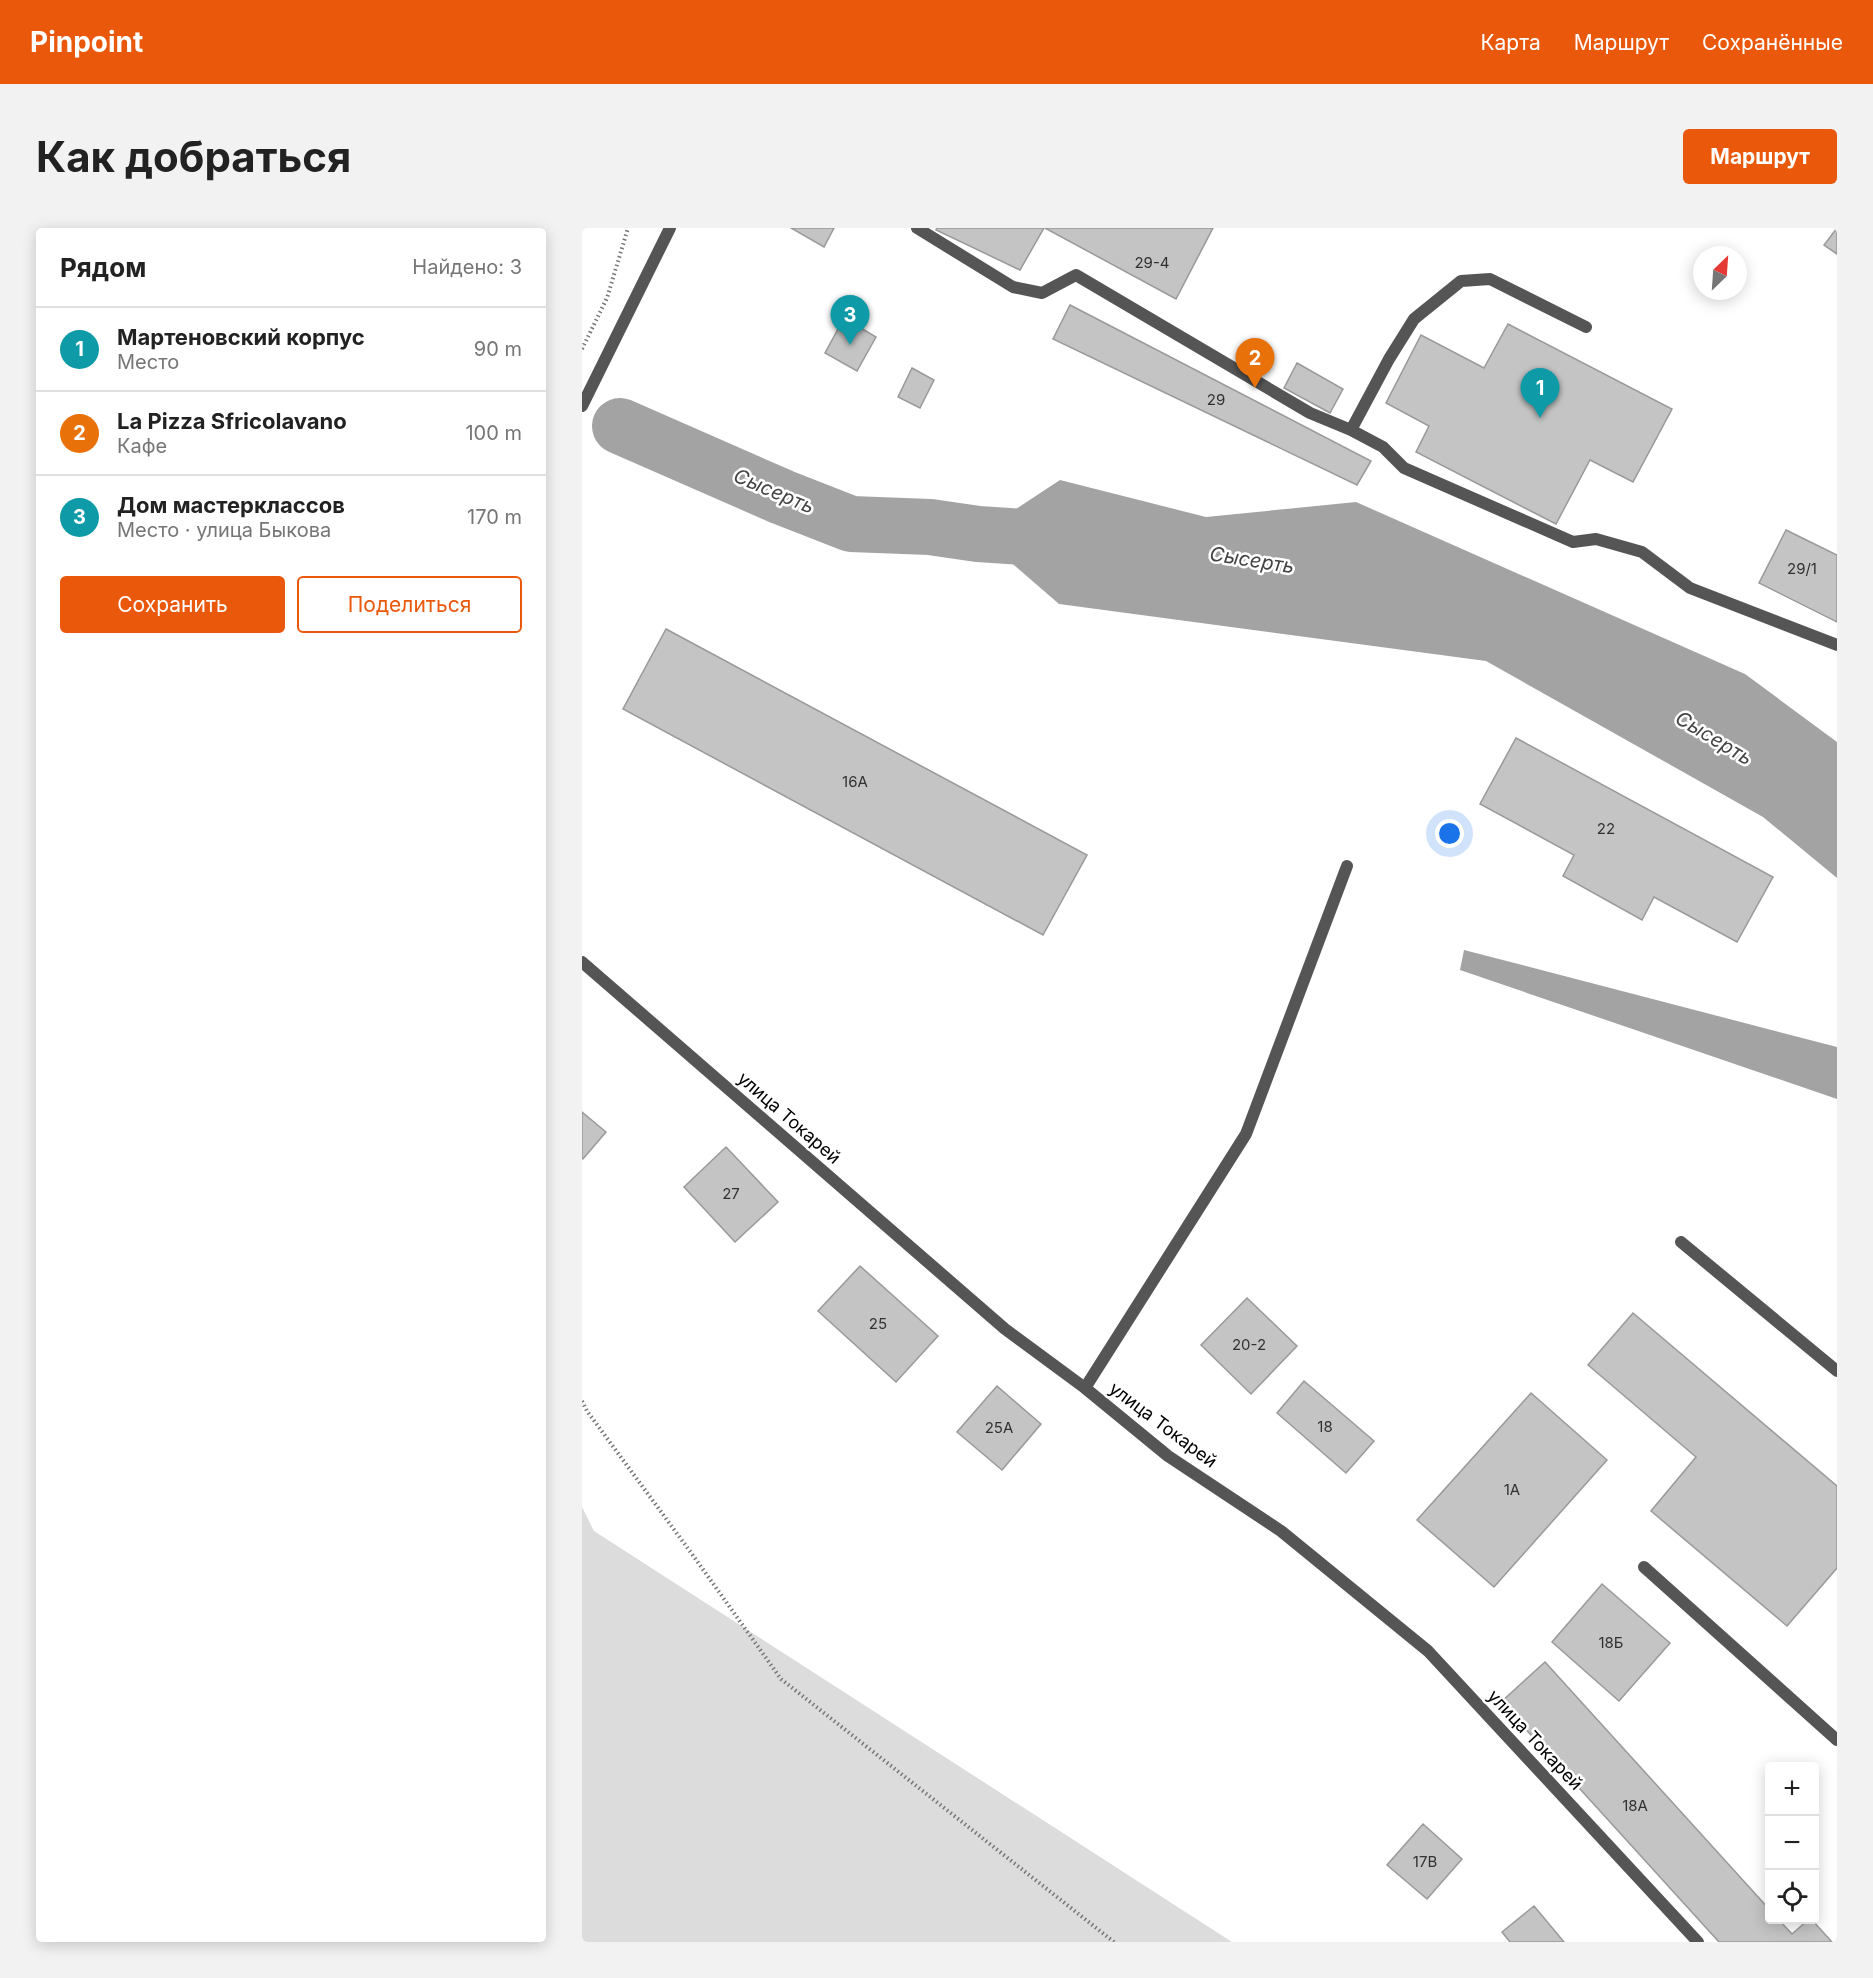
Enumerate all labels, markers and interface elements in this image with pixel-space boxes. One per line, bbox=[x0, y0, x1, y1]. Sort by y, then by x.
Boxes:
text: Pinpoint bbox=[30, 25, 143, 59]
text: Карта bbox=[1480, 30, 1541, 55]
text: Маршрут bbox=[1574, 30, 1669, 55]
text: Сохранённые bbox=[1702, 30, 1843, 55]
button: Маршрут bbox=[1683, 129, 1837, 184]
text: Как добраться bbox=[36, 131, 351, 182]
north arrow bbox=[1693, 246, 1747, 300]
text: Рядом bbox=[60, 252, 146, 283]
house number: 29-4 bbox=[1134, 253, 1170, 272]
text: Найдено: 3 bbox=[412, 255, 522, 279]
pin: 3 bbox=[830, 296, 870, 345]
text: Мартеновский корпус bbox=[117, 324, 365, 350]
text: 1 bbox=[75, 337, 84, 361]
text: 90 m bbox=[474, 337, 522, 361]
pin: 2 bbox=[1236, 338, 1274, 388]
text: Место bbox=[117, 350, 179, 374]
pin: 1 bbox=[1520, 368, 1560, 418]
house number: 29 bbox=[1207, 390, 1225, 409]
text: La Pizza Sfricolavano bbox=[117, 408, 347, 434]
text: 2 bbox=[73, 421, 86, 445]
text: 100 m bbox=[465, 421, 522, 445]
text: Кафе bbox=[117, 434, 167, 458]
water label: Сысерть bbox=[730, 463, 818, 519]
text: Дом мастерклассов bbox=[117, 492, 345, 518]
text: 3 bbox=[73, 505, 86, 529]
text: 170 m bbox=[467, 505, 522, 529]
text: Место · улица Быкова bbox=[117, 518, 331, 542]
water label: Сысерть bbox=[1208, 541, 1296, 579]
house number: 29/1 bbox=[1787, 559, 1817, 578]
button: Сохранить bbox=[60, 576, 285, 633]
button: Поделиться bbox=[297, 576, 522, 633]
water label: Сысерть bbox=[1671, 706, 1757, 770]
house number: 16А bbox=[842, 772, 868, 791]
your location bbox=[1435, 819, 1464, 848]
house number: 22 bbox=[1597, 819, 1615, 838]
street label: улица Токарей bbox=[734, 1067, 845, 1168]
house number: 27 bbox=[722, 1184, 740, 1203]
house number: 25 bbox=[869, 1314, 887, 1333]
house number: 20-2 bbox=[1232, 1335, 1266, 1354]
street label: улица Токарей bbox=[1105, 1377, 1221, 1472]
house number: 18 bbox=[1317, 1417, 1333, 1436]
house number: 25А bbox=[985, 1418, 1013, 1437]
house number: 1А bbox=[1504, 1480, 1520, 1499]
house number: 18Б bbox=[1598, 1633, 1624, 1652]
street label: улица Токарей bbox=[1484, 1685, 1587, 1794]
map controls bbox=[1765, 1762, 1819, 1924]
button: + bbox=[1765, 1762, 1819, 1816]
house number: 18А bbox=[1622, 1796, 1648, 1815]
button: − bbox=[1765, 1816, 1819, 1870]
house number: 17В bbox=[1413, 1852, 1437, 1871]
button: locate bbox=[1765, 1870, 1819, 1924]

